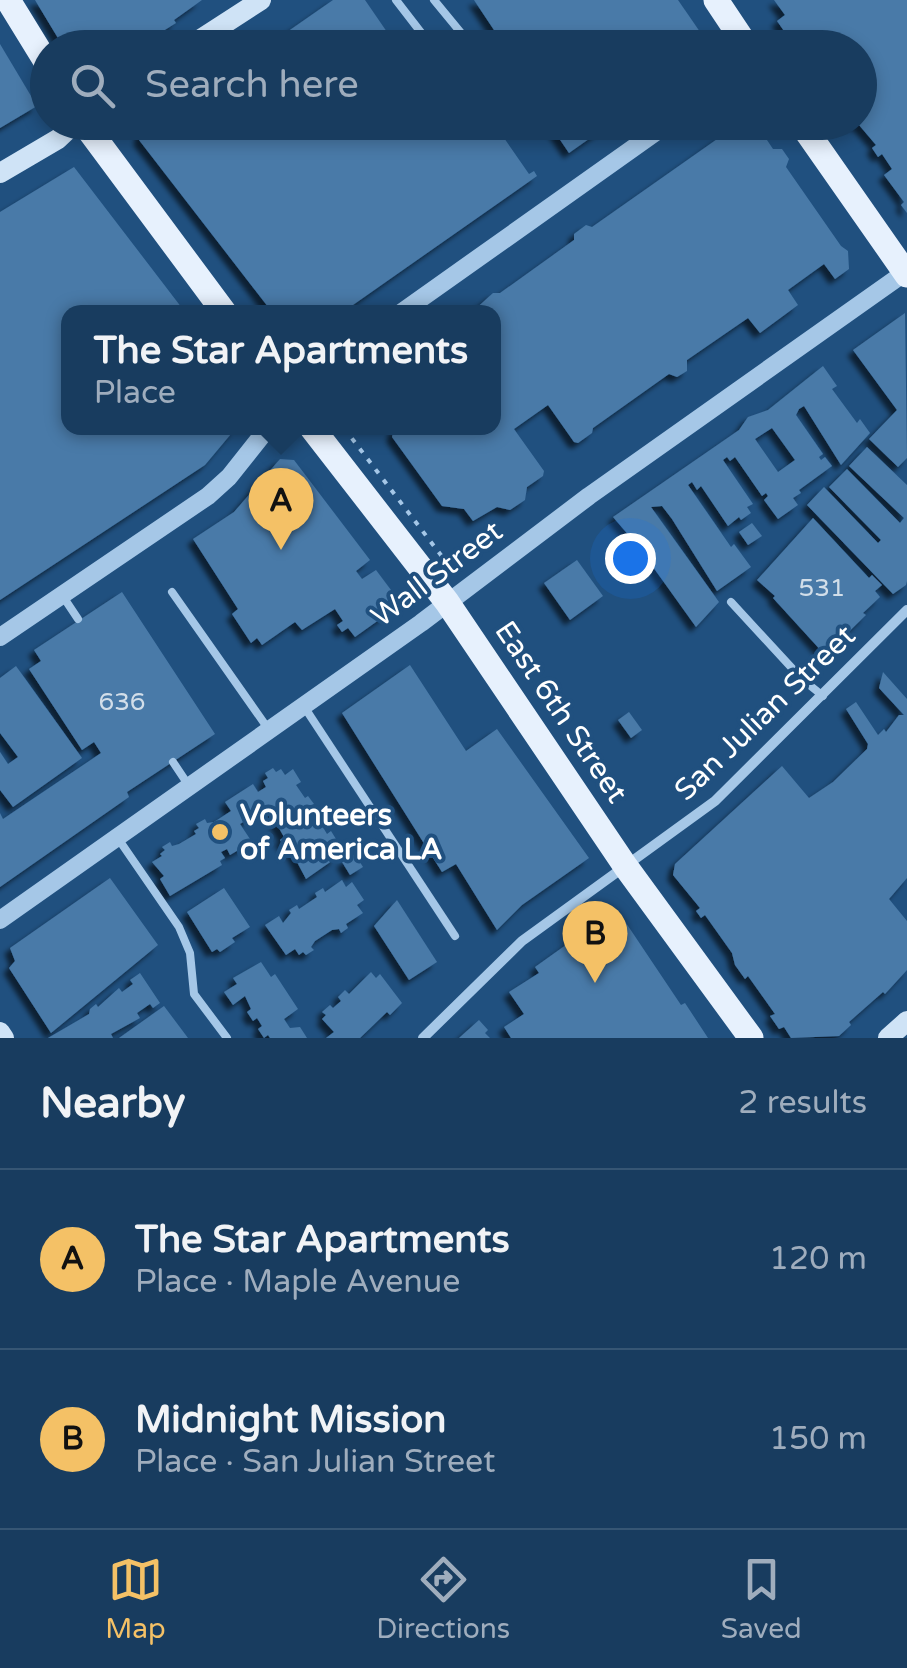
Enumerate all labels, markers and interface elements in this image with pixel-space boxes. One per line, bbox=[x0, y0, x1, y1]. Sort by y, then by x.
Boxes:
search box bbox=[30, 30, 877, 140]
icon: search bbox=[65, 58, 120, 113]
text: Search here bbox=[145, 62, 359, 108]
popup bbox=[61, 305, 501, 435]
text: The Star Apartments bbox=[94, 328, 468, 374]
text: Place bbox=[94, 374, 176, 412]
pin: A bbox=[248, 468, 314, 550]
street label: Wall Street bbox=[364, 513, 510, 635]
your location bbox=[605, 533, 656, 584]
house number: 531 bbox=[798, 573, 846, 603]
street label: East 6th Street bbox=[487, 614, 635, 810]
street label: San Julian Street bbox=[667, 617, 863, 809]
house number: 636 bbox=[98, 687, 146, 717]
place label: Volunteers of America LA bbox=[240, 797, 443, 868]
marker: Volunteers of America LA bbox=[209, 821, 231, 843]
pin: B bbox=[562, 900, 628, 983]
text: Nearby bbox=[40, 1078, 185, 1129]
text: 2 results bbox=[738, 1084, 867, 1122]
text: The Star Apartments bbox=[135, 1217, 510, 1263]
text: A bbox=[61, 1240, 84, 1278]
text: 120 m bbox=[769, 1240, 867, 1278]
text: Place · Maple Avenue bbox=[135, 1263, 460, 1301]
text: Midnight Mission bbox=[135, 1397, 446, 1443]
text: B bbox=[61, 1420, 84, 1458]
text: 150 m bbox=[769, 1420, 867, 1458]
text: Place · San Julian Street bbox=[135, 1443, 495, 1481]
tab: Map bbox=[105, 1552, 166, 1646]
tab: Directions bbox=[376, 1552, 510, 1646]
tab: Saved bbox=[721, 1552, 802, 1646]

